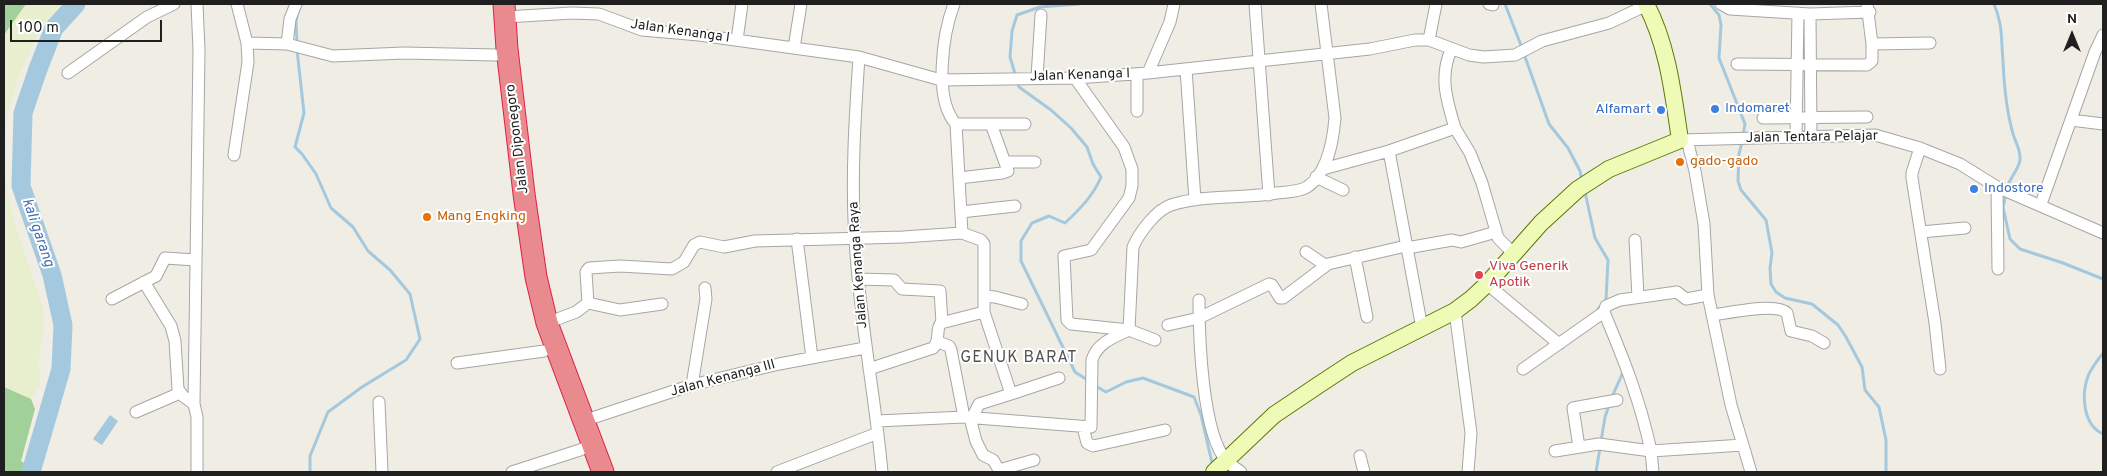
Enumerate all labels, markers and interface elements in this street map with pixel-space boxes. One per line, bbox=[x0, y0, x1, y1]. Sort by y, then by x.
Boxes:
scale bar bbox=[12, 10, 165, 42]
north arrow bbox=[2047, 10, 2097, 60]
text: N bbox=[2067, 11, 2077, 28]
street label: Jalan Kenanga I bbox=[629, 17, 731, 47]
text: 100 m bbox=[18, 19, 59, 38]
street label: Jalan Kenanga I bbox=[1030, 66, 1130, 86]
street label: Jalan Diponegoro bbox=[503, 83, 533, 195]
place label: Indomaret bbox=[1725, 101, 1790, 117]
place label: Alfamart bbox=[1595, 102, 1651, 118]
marker: Indomaret bbox=[1709, 103, 1721, 115]
marker: Alfamart bbox=[1655, 104, 1667, 116]
street label: Jalan Tentara Pelajar bbox=[1746, 128, 1878, 148]
place label: gado-gado bbox=[1690, 154, 1758, 170]
marker: gado-gado bbox=[1674, 156, 1686, 168]
place label: Indostore bbox=[1984, 181, 2044, 197]
marker: Indostore bbox=[1968, 183, 1980, 195]
water label: kali garang bbox=[17, 196, 57, 270]
street label: Jalan Kenanga Raya bbox=[846, 201, 872, 329]
place label: Mang Engking bbox=[437, 209, 526, 225]
marker: Mang Engking bbox=[421, 211, 433, 223]
place label: Viva Generik Apotik bbox=[1489, 259, 1569, 292]
marker: Viva Generik Apotik bbox=[1473, 269, 1485, 281]
district label: GENUK BARAT bbox=[959, 349, 1079, 369]
street label: Jalan Kenanga III bbox=[669, 357, 777, 401]

